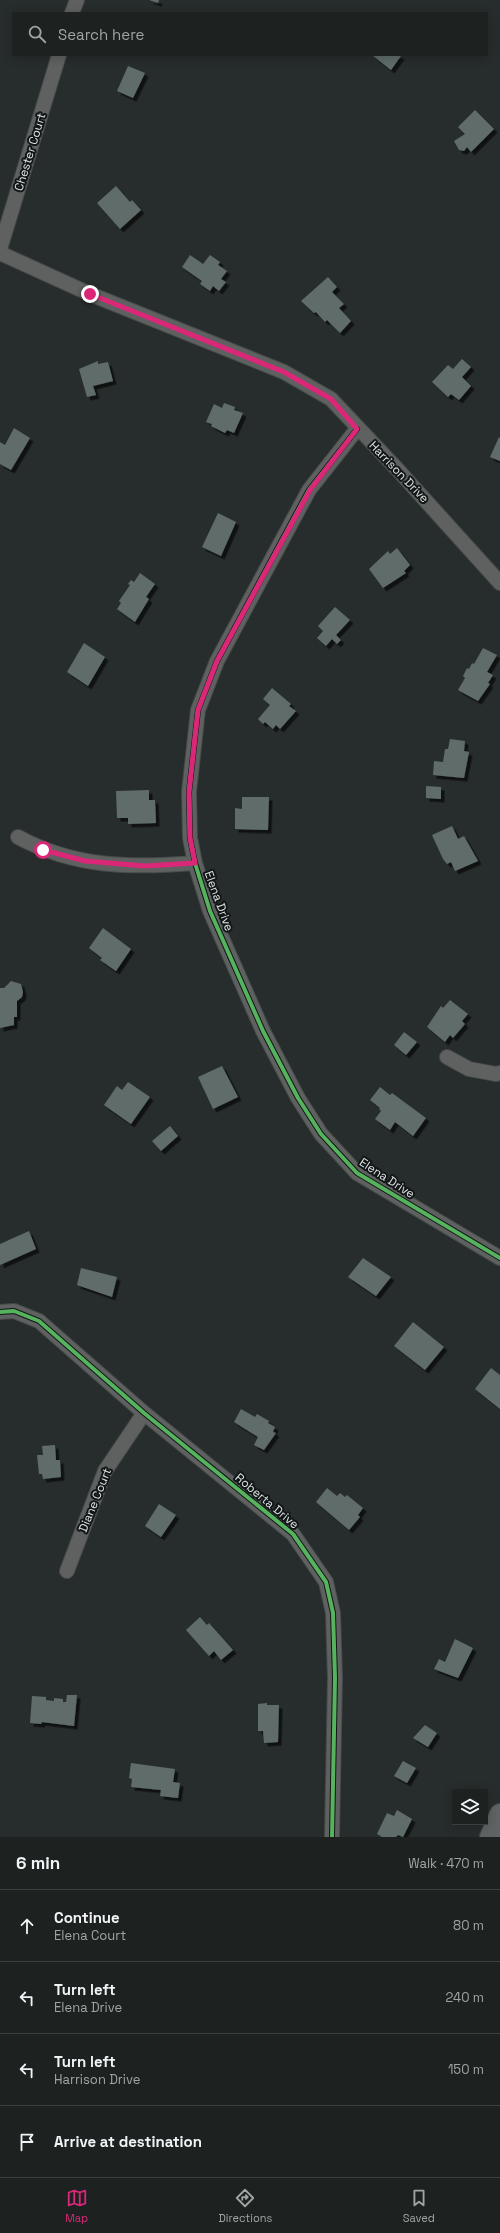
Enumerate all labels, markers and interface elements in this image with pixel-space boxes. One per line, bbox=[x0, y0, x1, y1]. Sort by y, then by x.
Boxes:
search box bbox=[12, 12, 488, 56]
icon: search bbox=[26, 23, 48, 45]
text: Search here bbox=[58, 25, 144, 44]
street label: Chester Court bbox=[11, 111, 49, 193]
route end bbox=[81, 285, 99, 303]
street label: Harrison Drive bbox=[366, 438, 432, 506]
route start bbox=[34, 841, 52, 859]
street label: Elena Drive bbox=[201, 869, 237, 933]
street label: Elena Drive bbox=[356, 1154, 418, 1202]
street label: Diane Court bbox=[75, 1466, 115, 1534]
street label: Roberta Drive bbox=[232, 1470, 302, 1532]
map controls bbox=[452, 1789, 488, 1825]
button: layers bbox=[452, 1789, 488, 1825]
text: 6 min bbox=[16, 1852, 60, 1874]
text: Walk · 470 m bbox=[408, 1855, 484, 1872]
text: Continue bbox=[54, 1908, 120, 1927]
icon: ahead bbox=[16, 1915, 38, 1937]
text: 80 m bbox=[453, 1917, 484, 1934]
text: Elena Court bbox=[54, 1927, 126, 1944]
text: Turn left bbox=[54, 1980, 116, 1999]
icon: left bbox=[16, 1987, 38, 2009]
text: 240 m bbox=[446, 1989, 484, 2006]
text: Elena Drive bbox=[54, 1999, 122, 2016]
text: Turn left bbox=[54, 2052, 116, 2071]
icon: left bbox=[16, 2059, 38, 2081]
text: 150 m bbox=[448, 2061, 484, 2078]
text: Harrison Drive bbox=[54, 2071, 140, 2088]
icon: arrive bbox=[16, 2131, 38, 2153]
text: Arrive at destination bbox=[54, 2132, 202, 2151]
tab: Map bbox=[65, 2187, 88, 2225]
tab: Directions bbox=[218, 2187, 272, 2225]
tab: Saved bbox=[403, 2187, 435, 2225]

